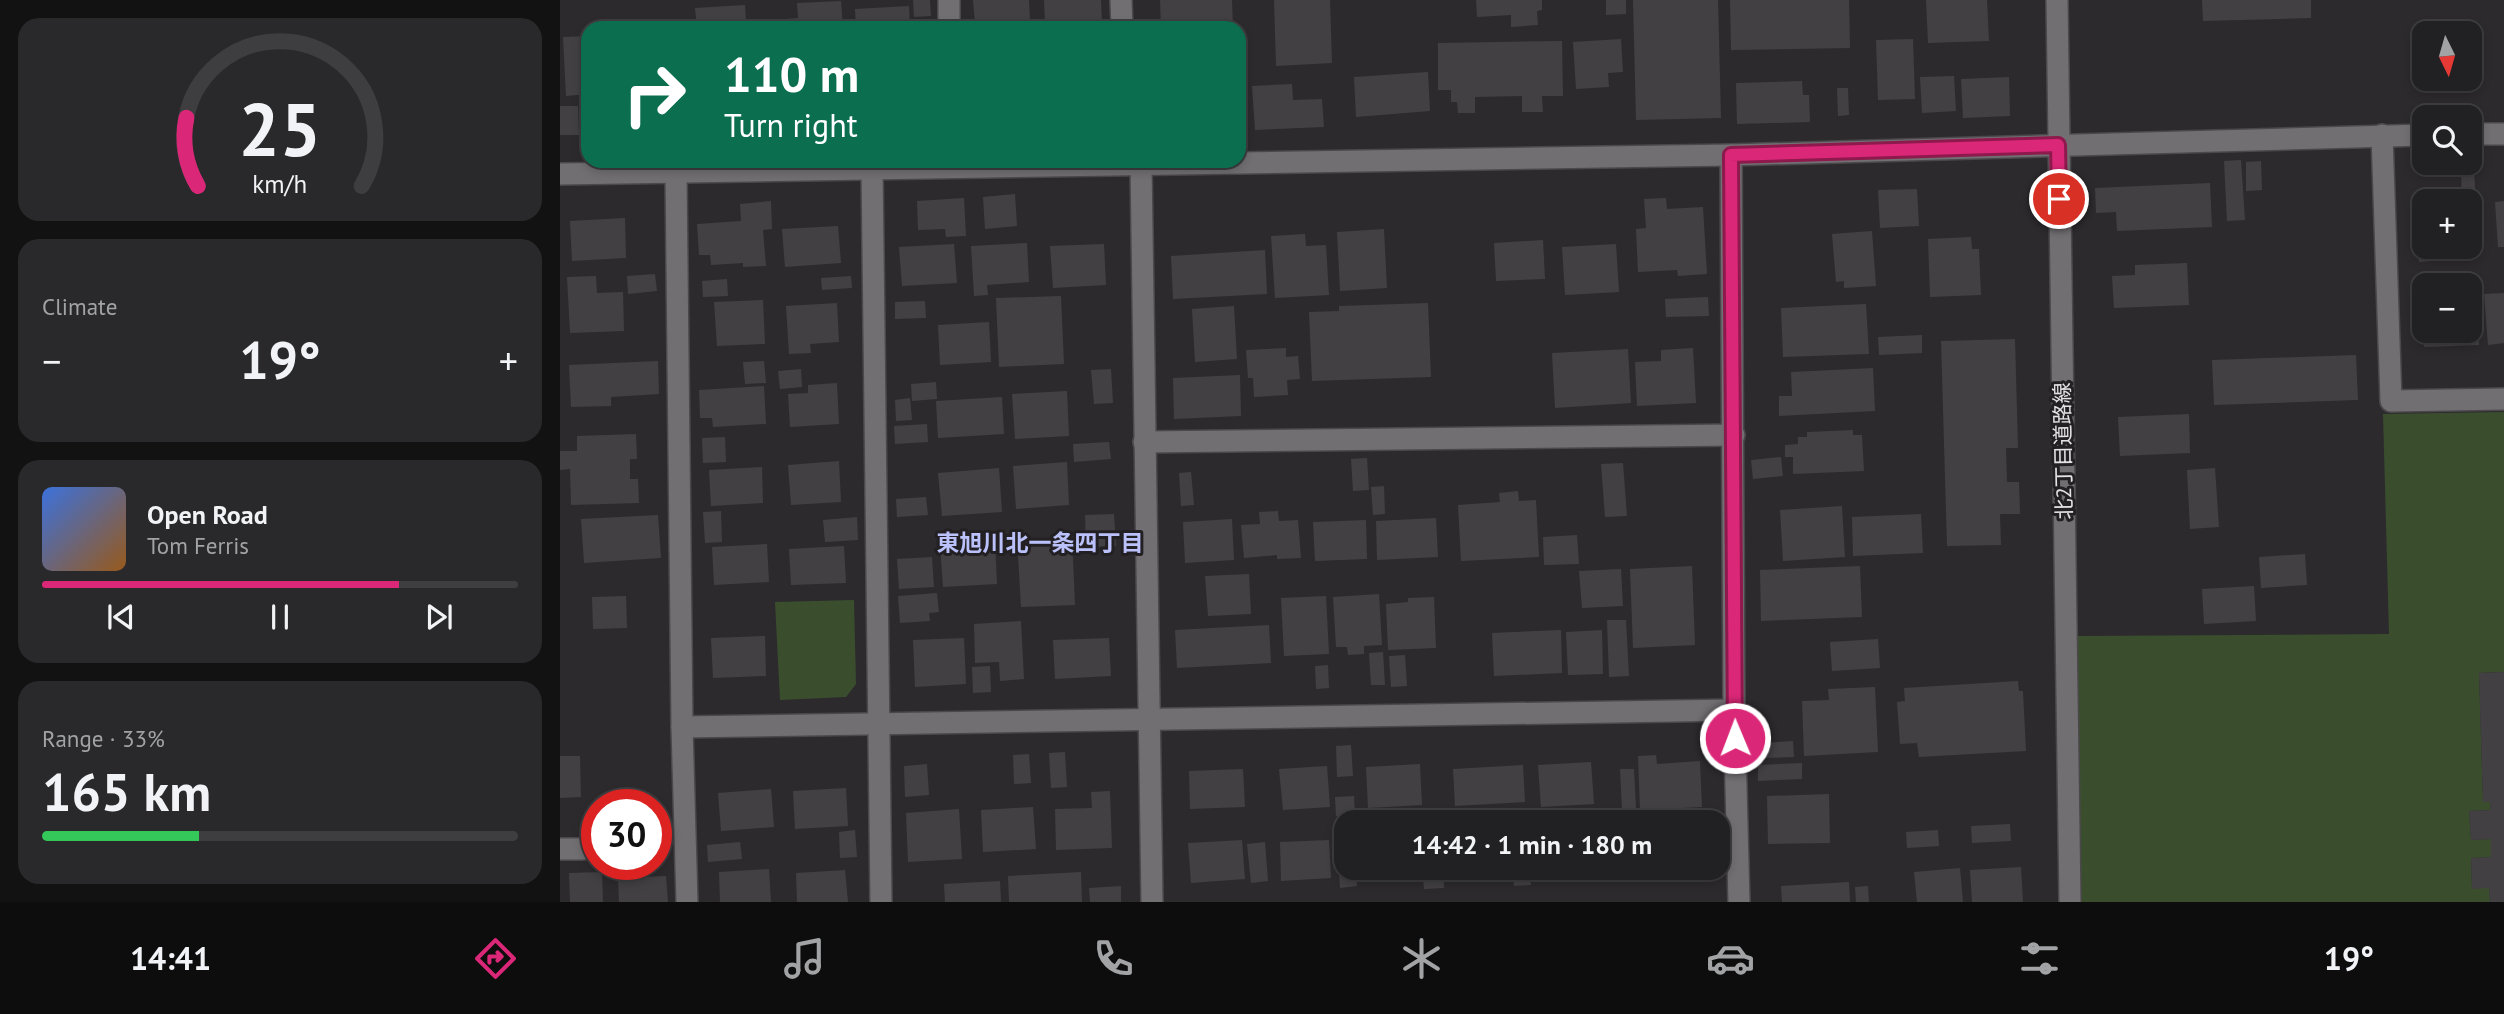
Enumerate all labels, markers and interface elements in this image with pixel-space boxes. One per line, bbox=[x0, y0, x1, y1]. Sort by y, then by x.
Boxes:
north arrow bbox=[2412, 21, 2482, 91]
map controls bbox=[2412, 21, 2482, 343]
text: 110 m bbox=[724, 42, 859, 106]
icon: right bbox=[609, 49, 700, 140]
text: 25 bbox=[239, 82, 321, 176]
text: Turn right bbox=[724, 104, 858, 146]
button: search bbox=[2412, 105, 2482, 175]
text: km/h bbox=[253, 167, 307, 199]
pin bbox=[2029, 169, 2089, 229]
icon: arrive bbox=[2040, 180, 2078, 218]
button: + bbox=[2412, 189, 2482, 259]
button: − bbox=[2412, 273, 2482, 343]
text: Climate bbox=[42, 292, 117, 321]
text: 19° bbox=[239, 326, 321, 393]
text: − bbox=[42, 336, 61, 385]
text: + bbox=[499, 336, 518, 385]
street label: 北2丁目道路線 bbox=[2048, 382, 2078, 520]
text: Open Road bbox=[147, 498, 268, 531]
district label: 東旭川北一条四丁目 bbox=[937, 528, 1144, 557]
text: Tom Ferris bbox=[147, 531, 249, 560]
icon: previous bbox=[102, 598, 140, 636]
icon: pause bbox=[261, 598, 299, 636]
icon: next bbox=[420, 598, 458, 636]
position arrow bbox=[1698, 701, 1772, 775]
text: Range · 33% bbox=[42, 724, 165, 753]
text: 165 km bbox=[42, 758, 211, 825]
speed limit sign: 30 bbox=[581, 789, 672, 880]
text: 14:42 · 1 min · 180 m bbox=[1412, 828, 1652, 861]
icon: directions bbox=[471, 934, 520, 983]
icon: music bbox=[780, 934, 829, 983]
icon: phone bbox=[1089, 934, 1138, 983]
icon: climate bbox=[1397, 934, 1446, 983]
icon: car bbox=[1706, 934, 1755, 983]
icon: filters bbox=[2015, 934, 2064, 983]
text: 14:41 bbox=[130, 937, 211, 979]
text: 19° bbox=[2324, 937, 2374, 979]

